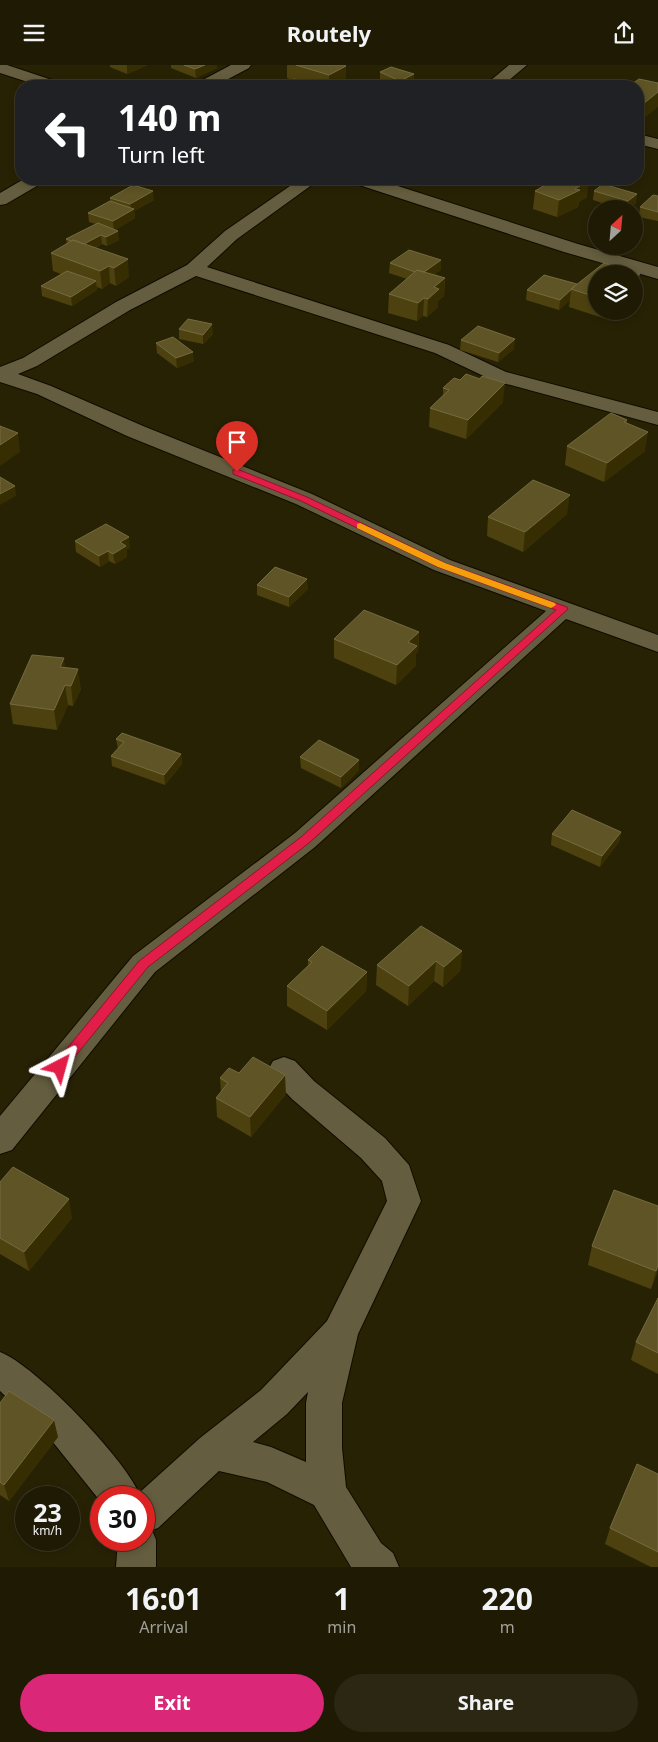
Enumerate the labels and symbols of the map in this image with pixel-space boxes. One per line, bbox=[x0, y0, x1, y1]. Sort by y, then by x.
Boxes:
north arrow bbox=[588, 200, 642, 255]
pin bbox=[216, 421, 258, 472]
position arrow bbox=[33, 1040, 85, 1092]
speed limit sign: 30 bbox=[90, 1486, 155, 1551]

